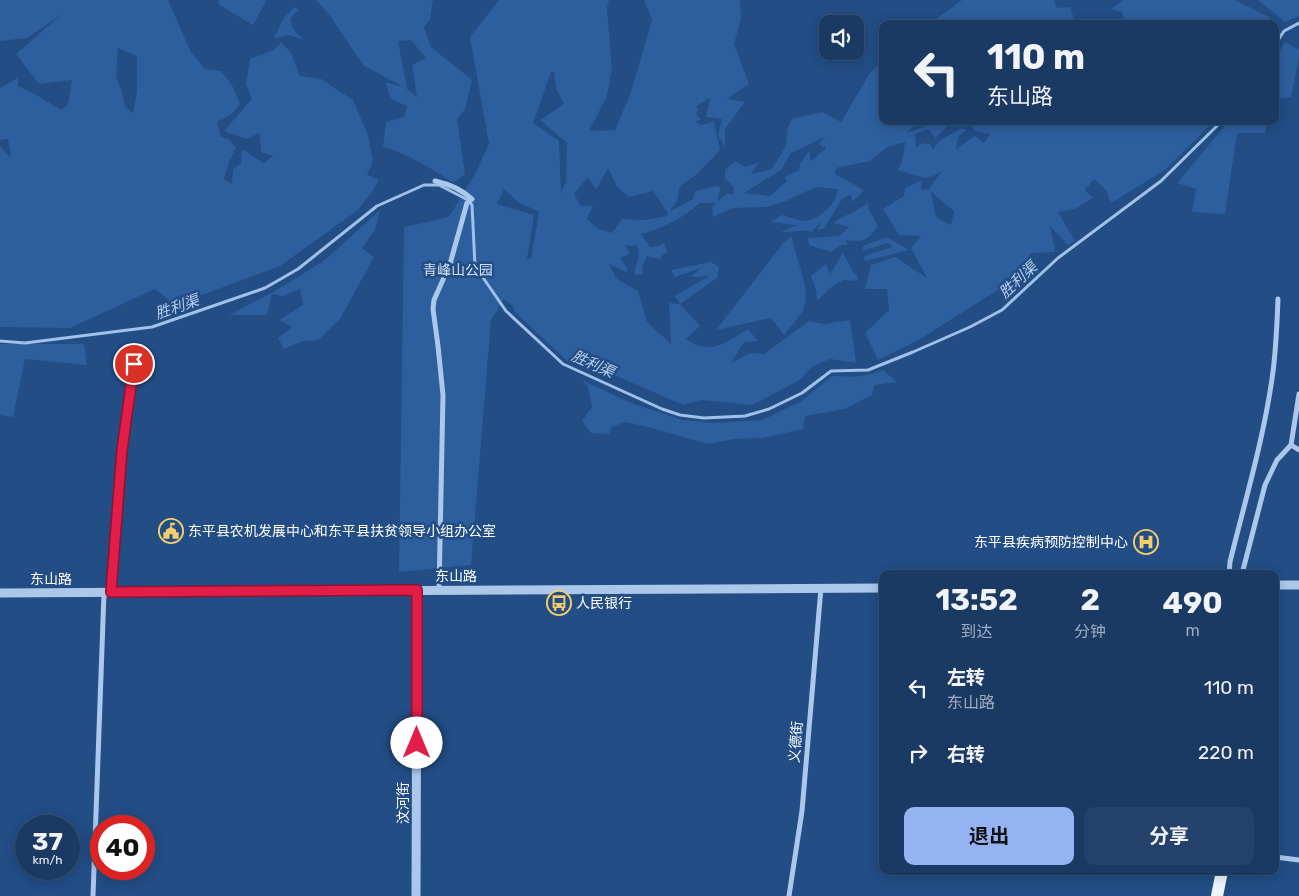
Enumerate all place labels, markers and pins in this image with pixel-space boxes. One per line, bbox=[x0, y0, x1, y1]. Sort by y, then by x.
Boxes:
pin bbox=[113, 343, 155, 385]
public building icon: 东平县农机发展中心和东平县扶贫领导小组办公室 bbox=[158, 518, 184, 544]
place label: 东平县农机发展中心和东平县扶贫领导小组办公室 bbox=[188, 523, 496, 540]
hospital icon: 东平县疾病预防控制中心 bbox=[1133, 529, 1159, 555]
place label: 东平县疾病预防控制中心 bbox=[974, 534, 1128, 551]
bus stop icon: 人民银行 bbox=[546, 590, 572, 616]
place label: 人民银行 bbox=[576, 595, 632, 612]

